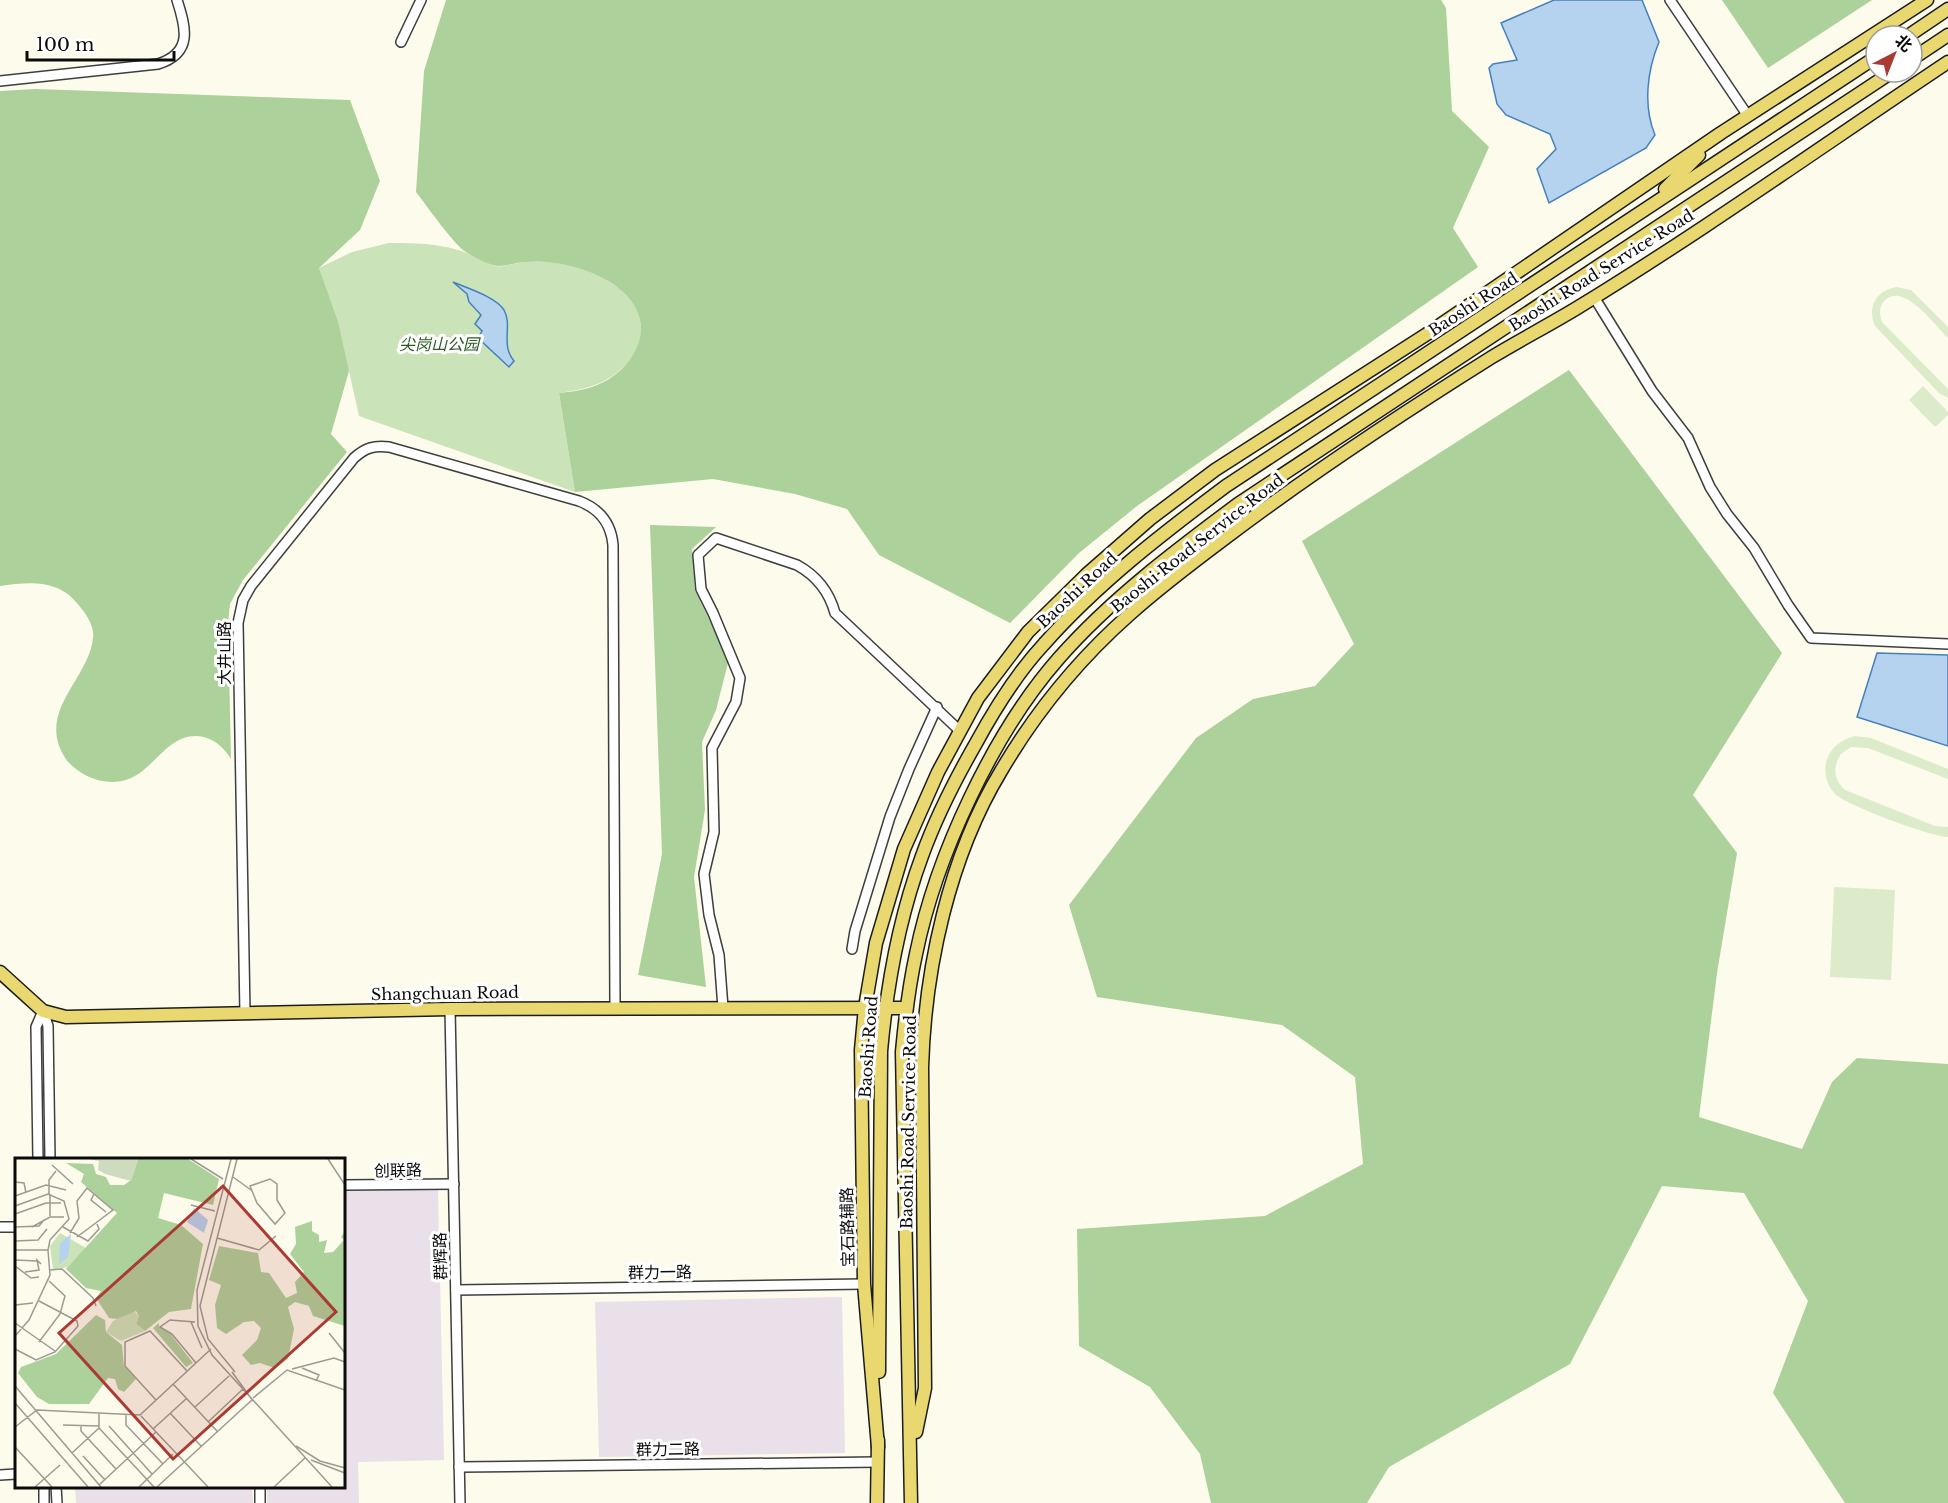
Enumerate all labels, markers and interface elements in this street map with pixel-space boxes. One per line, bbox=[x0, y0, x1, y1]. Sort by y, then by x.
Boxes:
scale bar bbox=[27, 24, 174, 62]
north arrow bbox=[1864, 24, 1924, 84]
text: 北 bbox=[1891, 30, 1917, 56]
text: 100 m bbox=[36, 34, 94, 56]
street label: Baoshi Road Service Road bbox=[1505, 205, 1697, 335]
street label: Baoshi Road bbox=[1425, 268, 1522, 340]
park label: 尖岗山公园 bbox=[399, 334, 481, 354]
street label: Baoshi Road Service Road bbox=[1106, 469, 1288, 617]
street label: Baoshi Road bbox=[1033, 548, 1121, 632]
street label: 大井山路 bbox=[214, 621, 234, 685]
street label: Shangchuan Road bbox=[371, 982, 519, 1004]
street label: Baoshi Road bbox=[854, 995, 882, 1099]
street label: Baoshi Road Service Road bbox=[896, 1014, 920, 1229]
inset map bbox=[15, 1158, 345, 1488]
street label: 创联路 bbox=[374, 1160, 422, 1180]
street label: 宝石路辅路 bbox=[836, 1187, 858, 1267]
street label: 群辉路 bbox=[430, 1232, 450, 1280]
street label: 群力一路 bbox=[628, 1261, 692, 1283]
street label: 群力二路 bbox=[636, 1438, 700, 1460]

